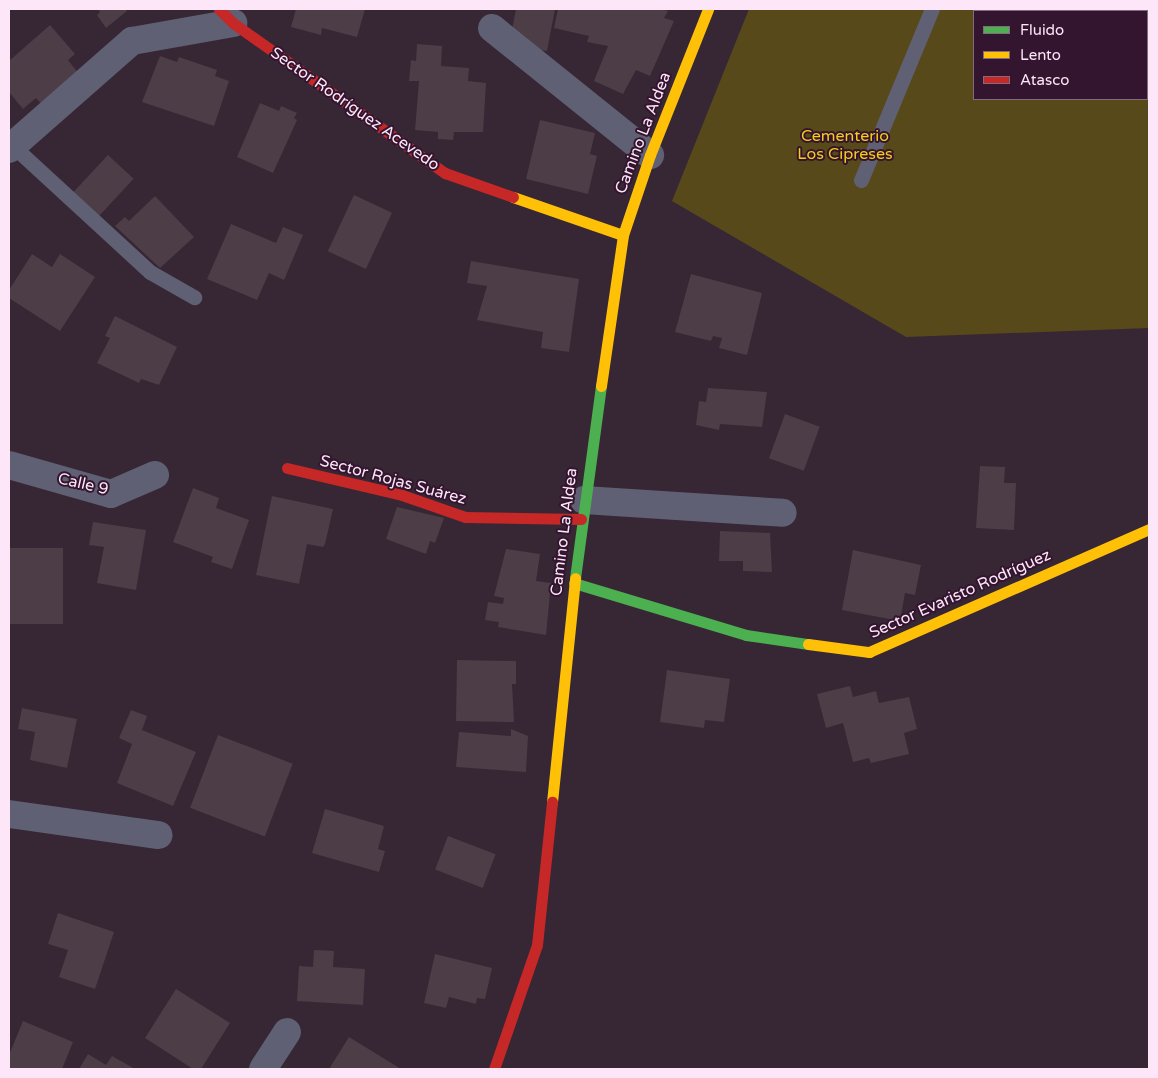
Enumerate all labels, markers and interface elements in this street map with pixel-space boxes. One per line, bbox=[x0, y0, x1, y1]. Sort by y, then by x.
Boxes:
legend bbox=[973, 10, 1148, 100]
text: Fluido bbox=[1020, 21, 1064, 39]
street label: Sector Rodríguez Acevedo bbox=[267, 43, 443, 175]
text: Lento bbox=[1020, 46, 1061, 64]
street label: Camino La Aldea bbox=[611, 69, 675, 197]
text: Atasco bbox=[1020, 71, 1069, 89]
park label: Cementerio Los Cipreses bbox=[797, 126, 893, 164]
street label: Sector Rojas Suárez bbox=[318, 451, 468, 509]
street label: Camino La Aldea bbox=[547, 467, 581, 597]
street label: Calle 9 bbox=[56, 469, 110, 499]
street label: Sector Evaristo Rodríguez bbox=[866, 545, 1054, 643]

